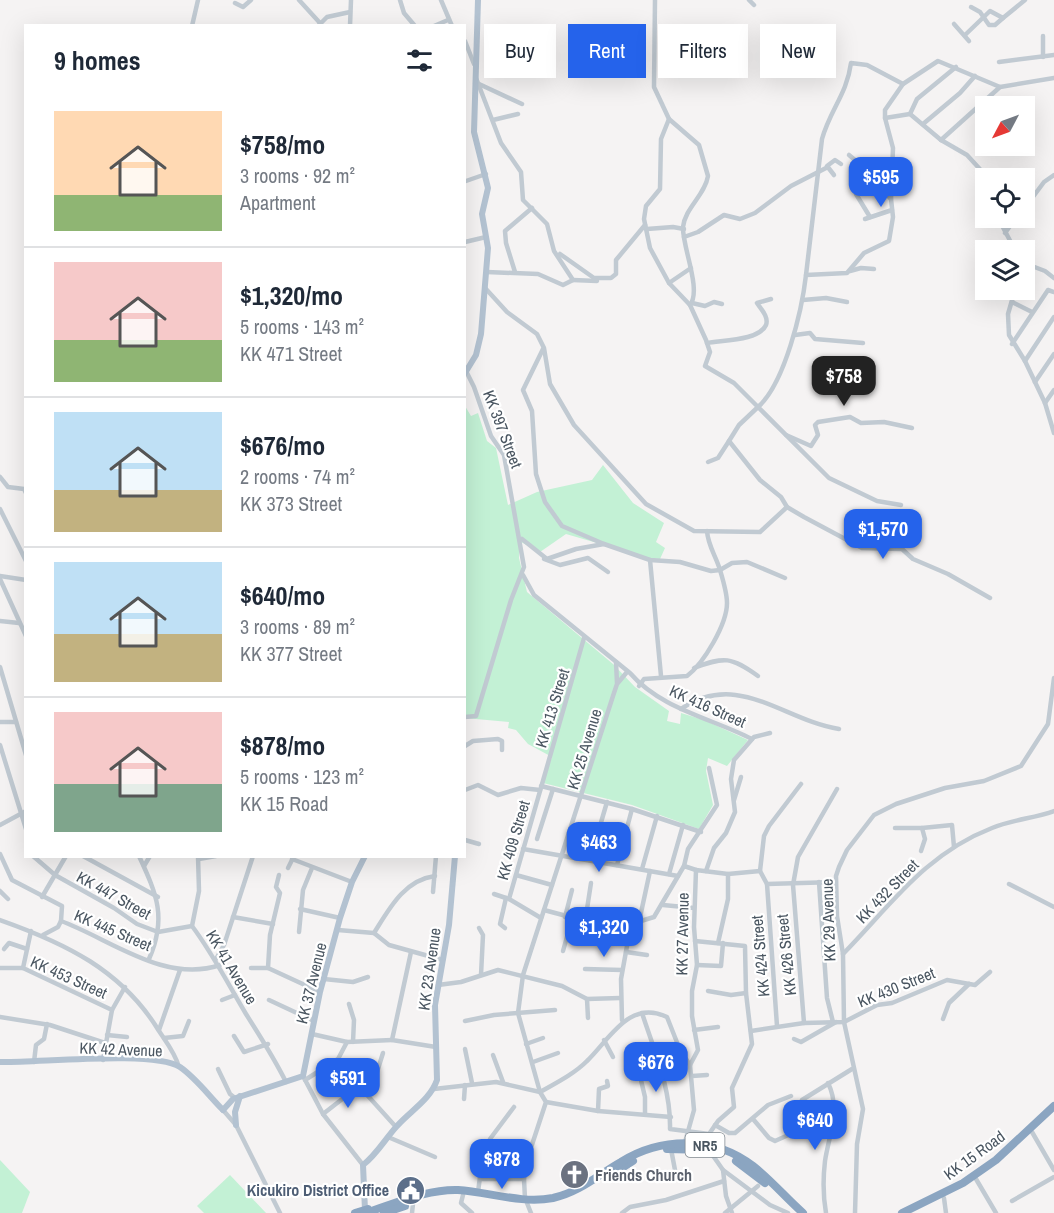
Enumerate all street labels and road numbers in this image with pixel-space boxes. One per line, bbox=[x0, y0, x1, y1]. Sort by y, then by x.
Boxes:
street label: KK 397 Street bbox=[478, 387, 528, 471]
street label: KK 413 Street bbox=[530, 665, 575, 750]
street label: KK 416 Street bbox=[666, 679, 750, 733]
street label: KK 25 Avenue bbox=[561, 706, 607, 792]
street label: KK 409 Street bbox=[491, 797, 535, 882]
street label: KK 432 Street bbox=[851, 854, 924, 928]
street label: KK 447 Street bbox=[73, 866, 155, 925]
street label: KK 29 Avenue bbox=[816, 878, 840, 962]
street label: KK 27 Avenue bbox=[670, 892, 694, 976]
street label: KK 445 Street bbox=[71, 904, 155, 956]
street label: KK 426 Street bbox=[771, 913, 801, 997]
street label: KK 424 Street bbox=[745, 914, 775, 998]
street label: KK 41 Avenue bbox=[201, 926, 263, 1008]
street label: KK 23 Avenue bbox=[412, 926, 446, 1012]
street label: KK 37 Avenue bbox=[290, 940, 332, 1026]
street label: KK 453 Street bbox=[27, 950, 111, 1004]
street label: KK 430 Street bbox=[854, 961, 938, 1013]
street label: KK 42 Avenue bbox=[79, 1037, 163, 1061]
street label: KK 15 Road bbox=[939, 1125, 1009, 1185]
road number: NR5 bbox=[686, 1133, 724, 1157]

